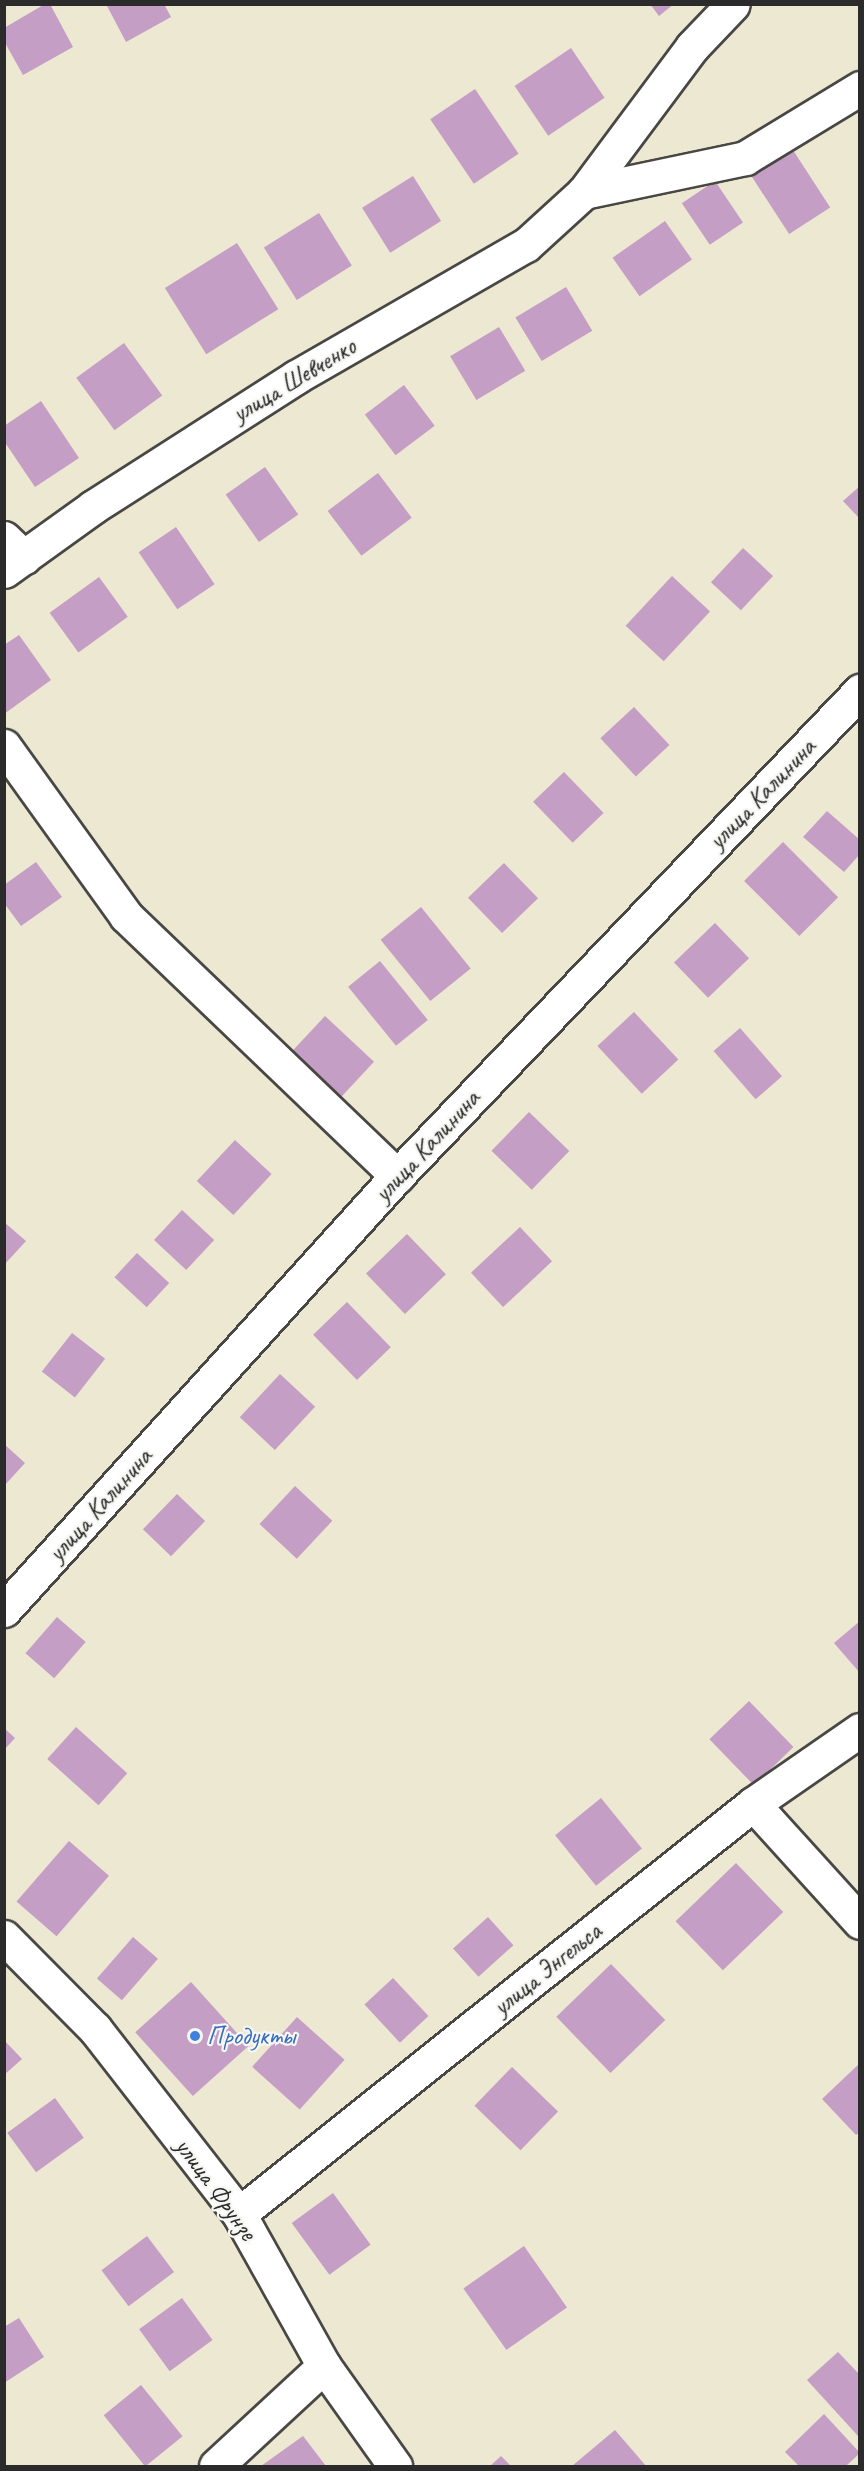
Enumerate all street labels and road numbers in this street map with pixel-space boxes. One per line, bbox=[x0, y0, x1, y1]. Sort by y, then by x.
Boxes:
street label: улица Шевченко bbox=[226, 331, 362, 429]
street label: улица Калинина bbox=[701, 732, 823, 856]
street label: улица Калинина bbox=[367, 1083, 487, 1209]
street label: улица Калинина bbox=[41, 1441, 159, 1569]
street label: улица Энгельса bbox=[486, 1915, 608, 2023]
street label: улица Фрунзе bbox=[169, 2132, 263, 2246]

